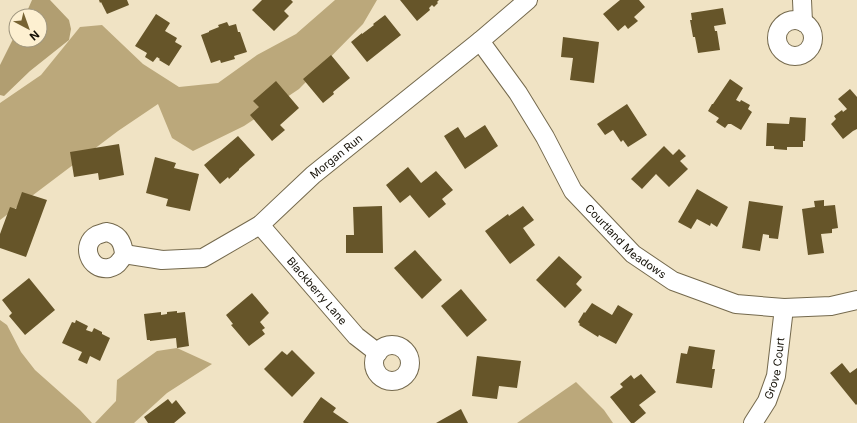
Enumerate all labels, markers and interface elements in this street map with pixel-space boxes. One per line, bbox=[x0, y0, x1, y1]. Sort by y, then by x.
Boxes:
north arrow bbox=[8, 8, 48, 48]
text: N bbox=[27, 28, 42, 44]
street label: Morgan Run bbox=[307, 131, 365, 182]
street label: Courtland Meadows bbox=[582, 201, 669, 282]
street label: Blackberry Lane bbox=[284, 254, 350, 327]
street label: Grove Court bbox=[761, 336, 788, 401]

